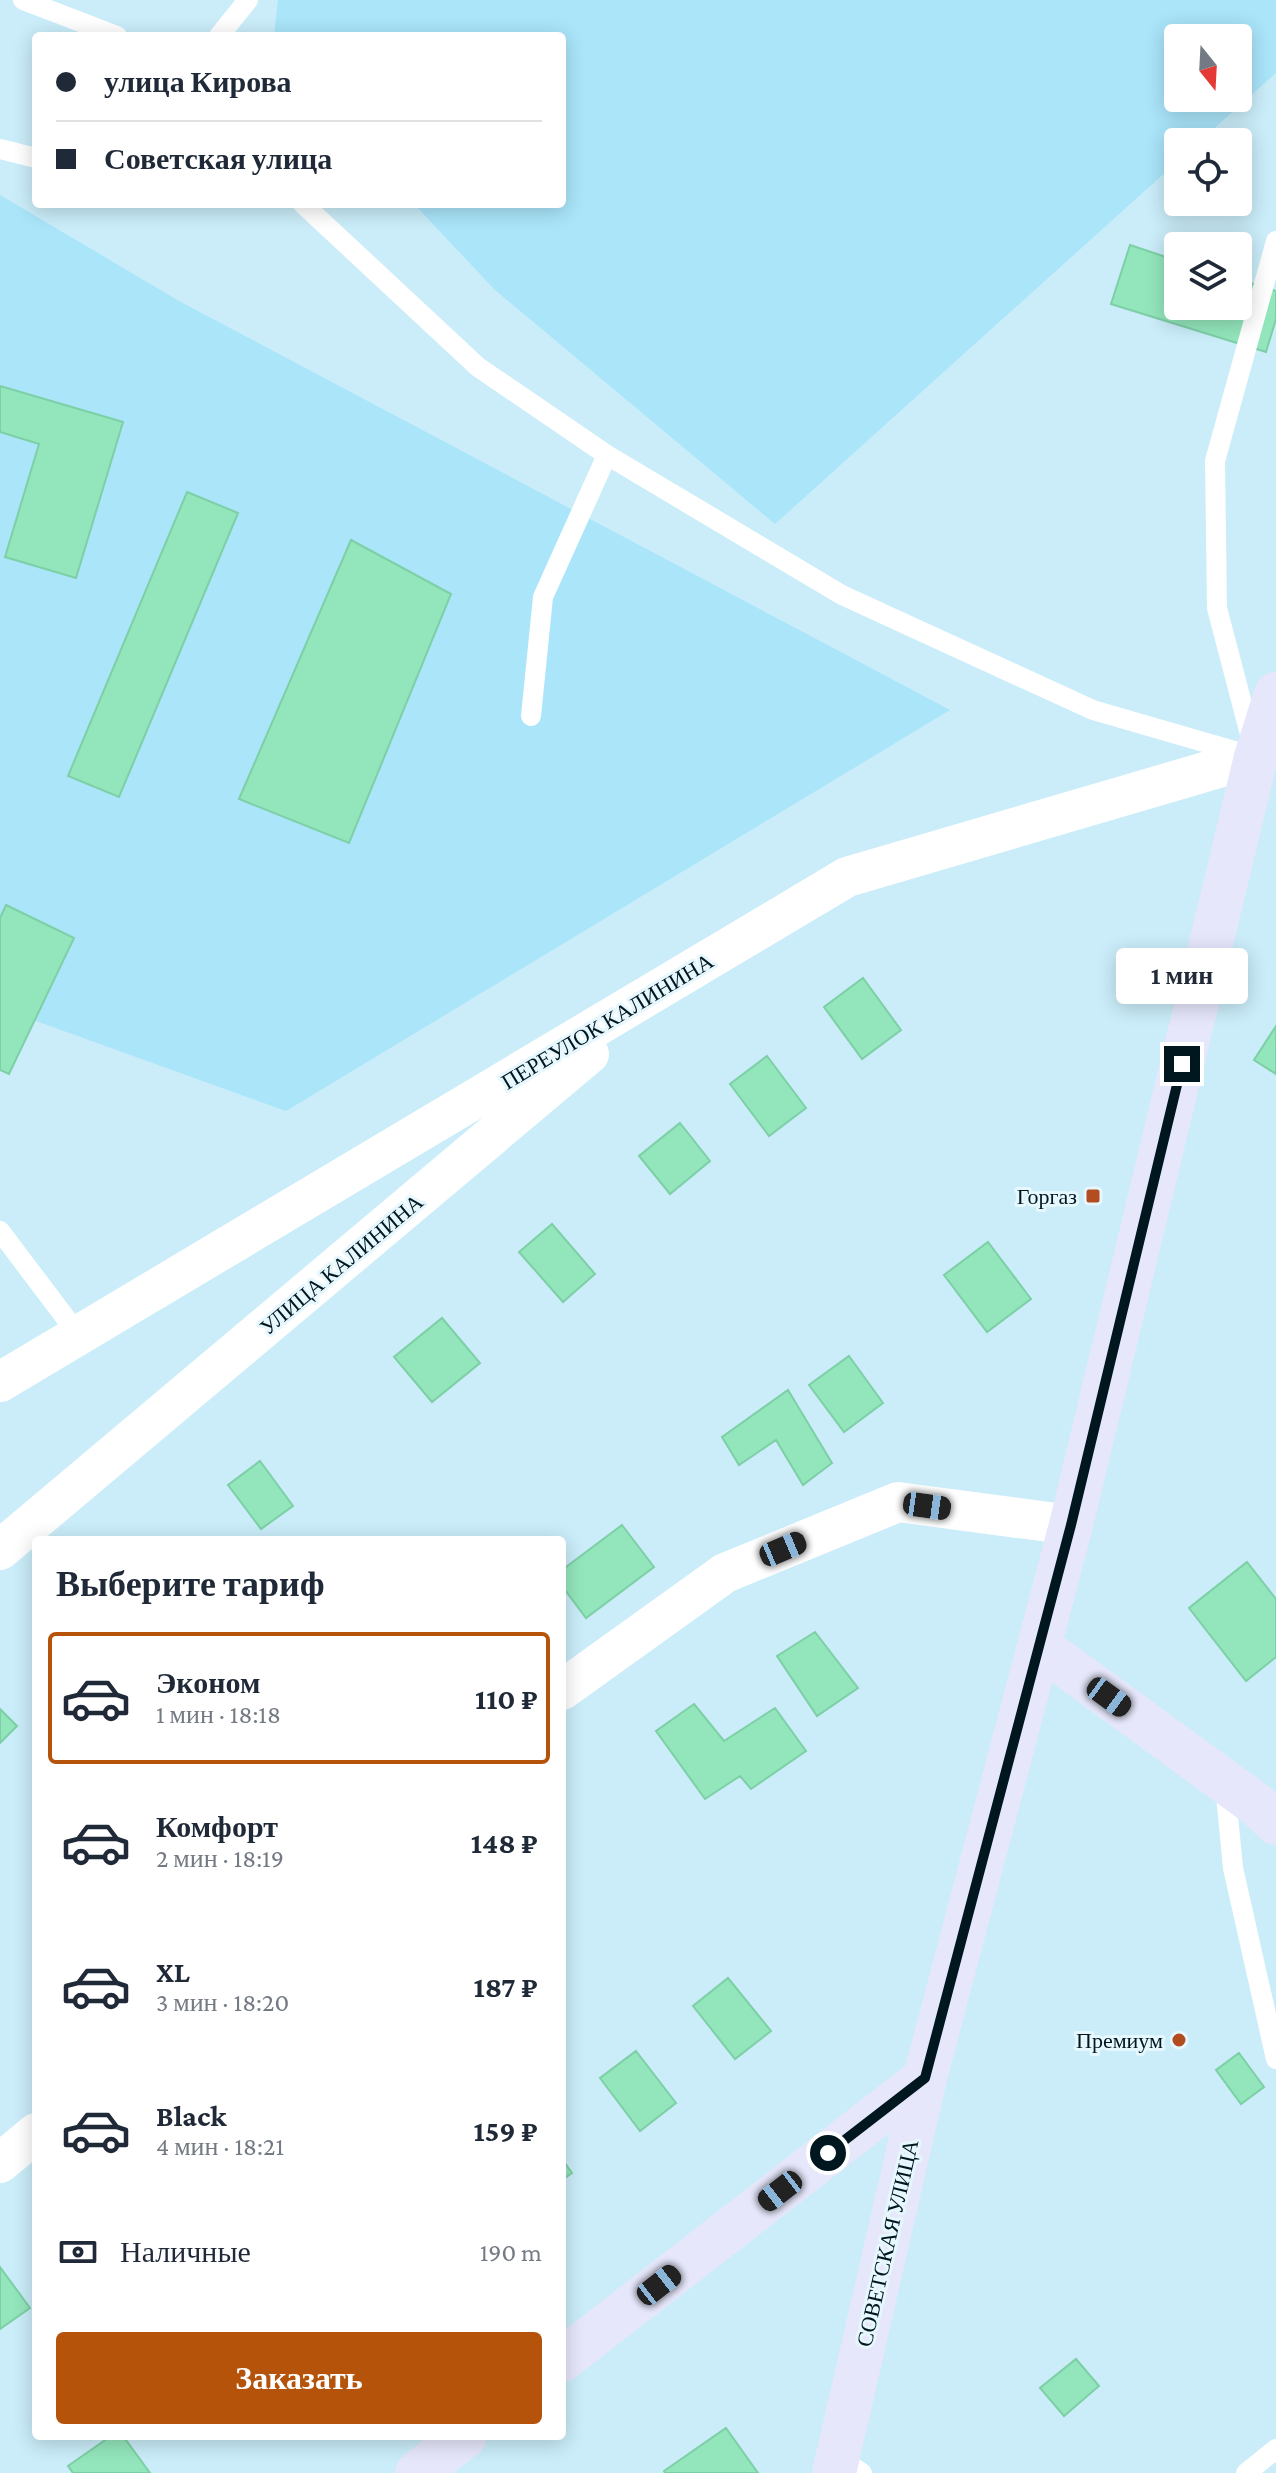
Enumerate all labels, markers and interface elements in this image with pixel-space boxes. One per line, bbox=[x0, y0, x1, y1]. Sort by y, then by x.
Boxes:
north arrow bbox=[1164, 24, 1252, 112]
map controls bbox=[1164, 24, 1252, 320]
text: улица Кирова bbox=[104, 65, 292, 98]
button: locate bbox=[1164, 128, 1252, 216]
text: Советская улица bbox=[104, 142, 332, 175]
button: layers bbox=[1164, 232, 1252, 320]
street label: ПЕРЕУЛОК КАЛИНИНА bbox=[497, 948, 718, 1095]
callout: 1 мин bbox=[1116, 948, 1248, 1004]
text: 1 мин bbox=[1151, 961, 1213, 990]
route end bbox=[1164, 1046, 1200, 1082]
place label: Горгаз bbox=[1017, 1184, 1077, 1209]
marker: Горгаз bbox=[1084, 1187, 1102, 1205]
street label: УЛИЦА КАЛИНИНА bbox=[255, 1189, 428, 1340]
car bbox=[902, 1491, 952, 1521]
car bbox=[756, 1529, 810, 1569]
text: Выберите тариф bbox=[56, 1564, 325, 1604]
icon: car bbox=[60, 1662, 132, 1734]
text: Эконом bbox=[156, 1666, 260, 1699]
car bbox=[1083, 1673, 1135, 1721]
text: 110 ₽ bbox=[475, 1682, 538, 1715]
text: 1 мин · 18:18 bbox=[156, 1700, 281, 1729]
icon: car bbox=[60, 1806, 132, 1878]
text: Комфорт bbox=[156, 1810, 278, 1843]
text: 148 ₽ bbox=[471, 1826, 538, 1859]
text: 2 мин · 18:19 bbox=[156, 1844, 284, 1873]
icon: car bbox=[60, 1950, 132, 2022]
text: XL bbox=[156, 1955, 190, 1988]
text: 187 ₽ bbox=[474, 1970, 538, 2003]
text: 3 мин · 18:20 bbox=[156, 1988, 289, 2017]
place label: Премиум bbox=[1076, 2028, 1163, 2053]
marker: Премиум bbox=[1170, 2031, 1188, 2049]
icon: car bbox=[60, 2094, 132, 2166]
text: Black bbox=[156, 2099, 227, 2132]
text: 159 ₽ bbox=[474, 2114, 538, 2147]
text: 4 мин · 18:21 bbox=[156, 2132, 284, 2161]
route start bbox=[810, 2135, 846, 2171]
street label: СОВЕТСКАЯ УЛИЦА bbox=[851, 2137, 924, 2349]
car bbox=[754, 2167, 806, 2215]
icon: cash bbox=[56, 2230, 100, 2274]
text: Наличные bbox=[120, 2235, 251, 2268]
text: 190 m bbox=[480, 2238, 542, 2267]
car bbox=[633, 2261, 685, 2309]
button: Заказать bbox=[56, 2332, 542, 2424]

